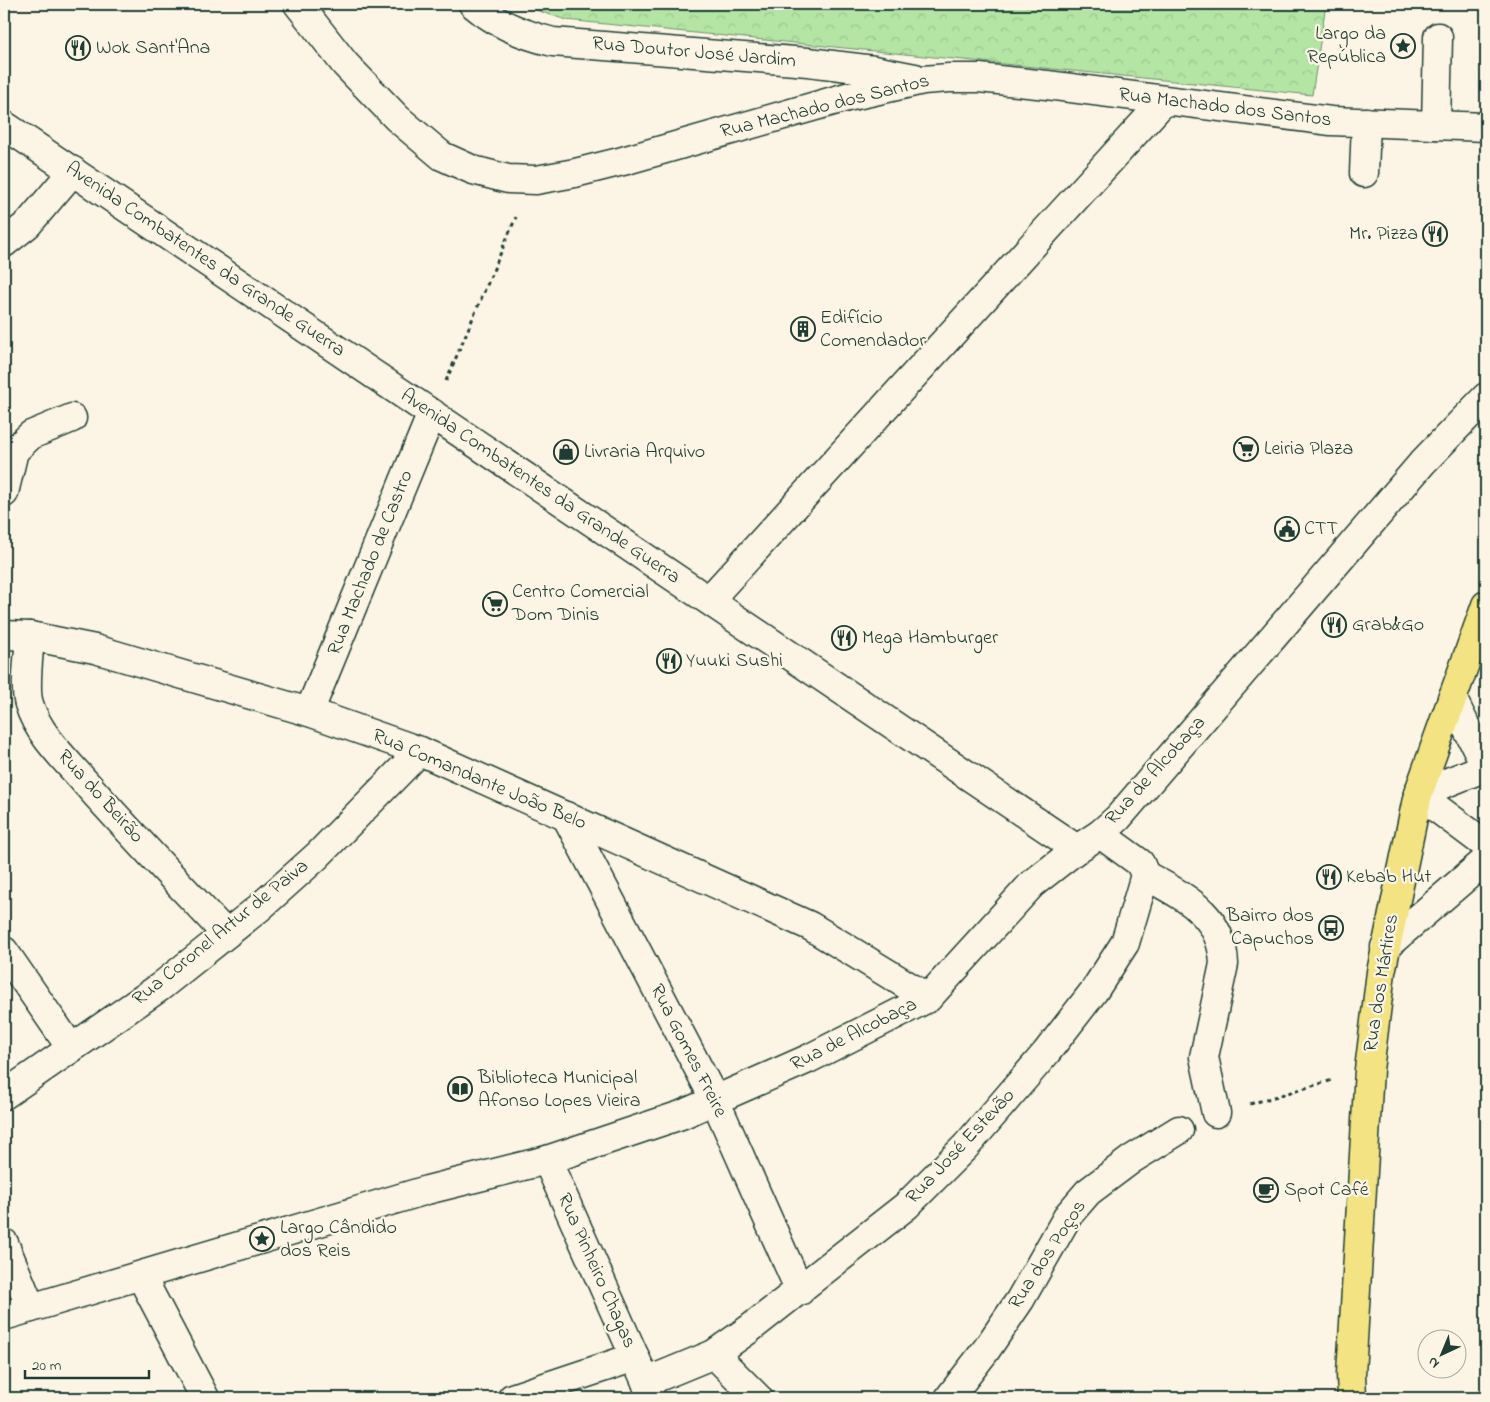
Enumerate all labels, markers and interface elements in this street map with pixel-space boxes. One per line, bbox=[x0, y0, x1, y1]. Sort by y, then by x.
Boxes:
place label: Largo da República bbox=[1307, 20, 1386, 72]
street label: Rua Doutor José Jardim bbox=[591, 30, 797, 76]
place icon: Largo da República bbox=[1390, 33, 1416, 59]
place label: Wok Sant'Ana bbox=[96, 34, 210, 63]
restaurant icon: Wok Sant'Ana bbox=[65, 35, 91, 61]
street label: Rua Machado dos Santos bbox=[717, 67, 933, 147]
street label: Rua Machado dos Santos bbox=[1117, 81, 1333, 135]
street label: Avenida Combatentes da Grande Guerra bbox=[59, 155, 351, 365]
place label: Mr. Pizza bbox=[1349, 220, 1418, 249]
restaurant icon: Mr. Pizza bbox=[1422, 221, 1448, 247]
place label: Edifício Comendador bbox=[820, 304, 926, 356]
building icon: Edifício Comendador bbox=[790, 316, 816, 342]
street label: Avenida Combatentes da Grande Guerra bbox=[394, 382, 686, 592]
place label: Leiria Plaza bbox=[1264, 435, 1353, 464]
supermarket icon: Leiria Plaza bbox=[1233, 436, 1259, 462]
place label: Livraria Arquivo bbox=[584, 438, 705, 467]
shop icon: Livraria Arquivo bbox=[553, 439, 579, 465]
street label: Rua Machado de Castro bbox=[321, 466, 421, 660]
place label: CTT bbox=[1304, 515, 1338, 544]
public building icon: CTT bbox=[1274, 516, 1300, 542]
place label: Centro Comercial Dom Dinis bbox=[511, 578, 649, 630]
supermarket icon: Centro Comercial Dom Dinis bbox=[482, 591, 508, 617]
place label: Grab&Go bbox=[1352, 611, 1424, 640]
restaurant icon: Grab&Go bbox=[1321, 612, 1347, 638]
place label: Mega Hamburger bbox=[862, 624, 999, 654]
restaurant icon: Mega Hamburger bbox=[831, 625, 857, 651]
place label: Yuuki Sushi bbox=[686, 647, 783, 676]
restaurant icon: Yuuki Sushi bbox=[656, 648, 682, 674]
street label: Rua de Alcobaça bbox=[1099, 710, 1213, 832]
street label: Rua Comandante João Belo bbox=[367, 722, 591, 838]
street label: Rua do Beirão bbox=[50, 744, 150, 850]
street label: Rua Coronel Artur de Paiva bbox=[126, 853, 316, 1013]
place label: Kebab Hut bbox=[1346, 863, 1432, 892]
restaurant icon: Kebab Hut bbox=[1316, 864, 1342, 890]
place label: Bairro dos Capuchos bbox=[1226, 902, 1314, 954]
street label: Rua dos Mártires bbox=[1357, 912, 1407, 1054]
bus stop icon: Bairro dos Capuchos bbox=[1318, 915, 1344, 941]
street label: Rua Gomes Freire bbox=[642, 979, 734, 1123]
street label: Rua de Alcobaça bbox=[786, 991, 922, 1079]
place label: Biblioteca Municipal Afonso Lopes Vieira bbox=[477, 1064, 641, 1116]
library icon: Biblioteca Municipal Afonso Lopes Vieira bbox=[447, 1076, 473, 1102]
street label: Rua José Estevão bbox=[900, 1083, 1022, 1211]
place label: Spot Café bbox=[1284, 1176, 1369, 1205]
cafe icon: Spot Café bbox=[1253, 1177, 1279, 1203]
street label: Rua Pinheiro Chagas bbox=[548, 1189, 643, 1354]
street label: Rua dos Poços bbox=[1002, 1195, 1094, 1315]
place label: Largo Cândido dos Reis bbox=[280, 1214, 397, 1266]
place icon: Largo Cândido dos Reis bbox=[249, 1226, 275, 1252]
north arrow bbox=[1418, 1330, 1468, 1380]
scale bar bbox=[25, 1347, 149, 1379]
text: N bbox=[1423, 1351, 1445, 1373]
text: 20 m bbox=[32, 1355, 62, 1377]

